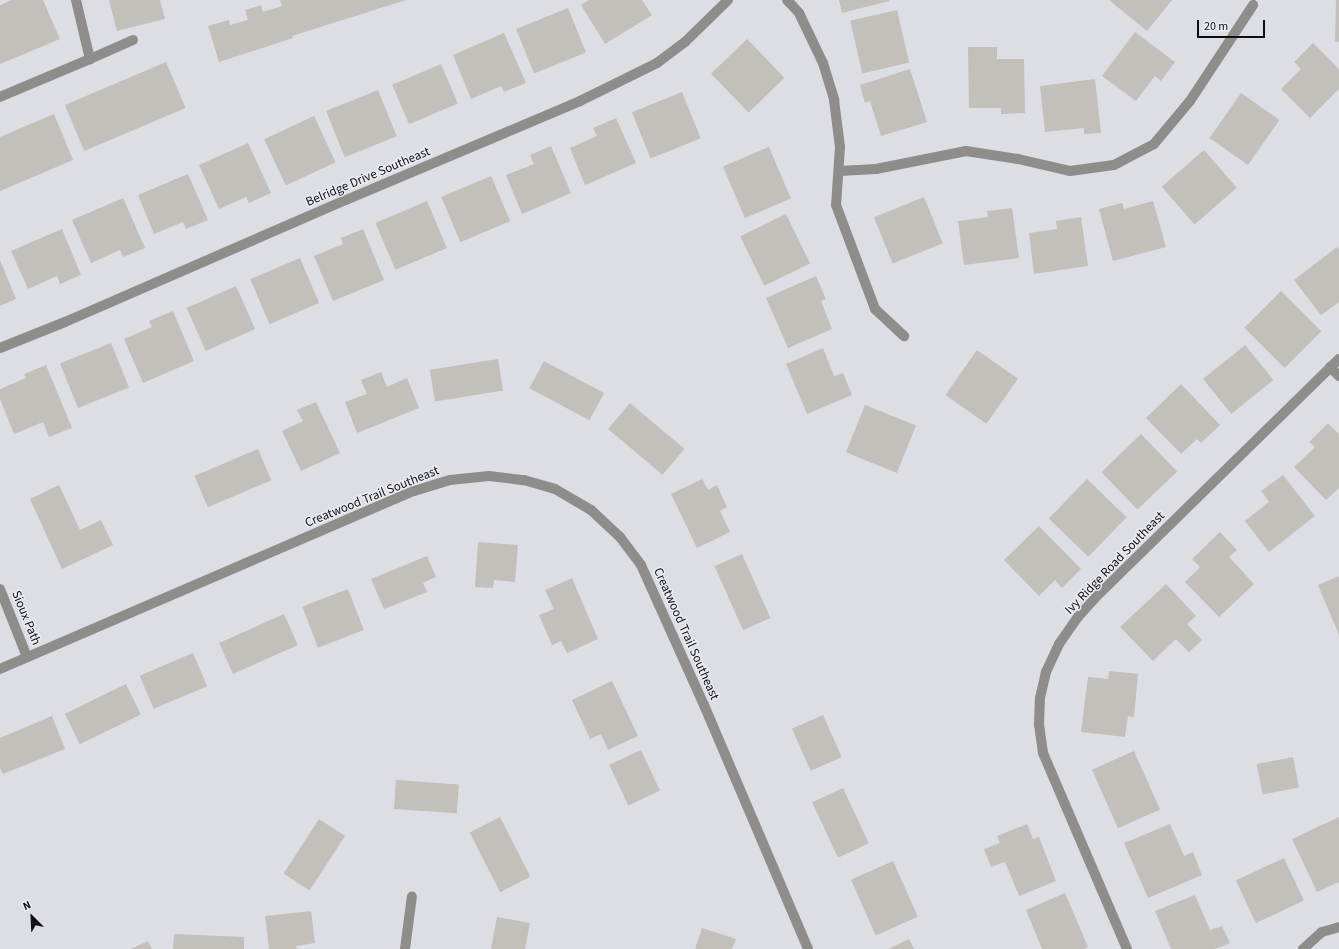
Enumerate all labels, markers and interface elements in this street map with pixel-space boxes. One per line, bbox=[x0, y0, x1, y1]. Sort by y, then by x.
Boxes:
scale bar bbox=[1199, 12, 1267, 38]
text: 20 m bbox=[1204, 18, 1228, 35]
street label: Belridge Drive Southeast bbox=[304, 144, 432, 210]
street label: Creatwood Trail Southeast bbox=[303, 463, 441, 531]
street label: Ivy Ridge Road Southeast bbox=[1062, 508, 1168, 618]
street label: Creatwood Trail Southeast bbox=[650, 565, 722, 703]
street label: Sioux Path bbox=[8, 589, 44, 647]
north arrow bbox=[12, 897, 52, 937]
text: N bbox=[21, 897, 33, 914]

